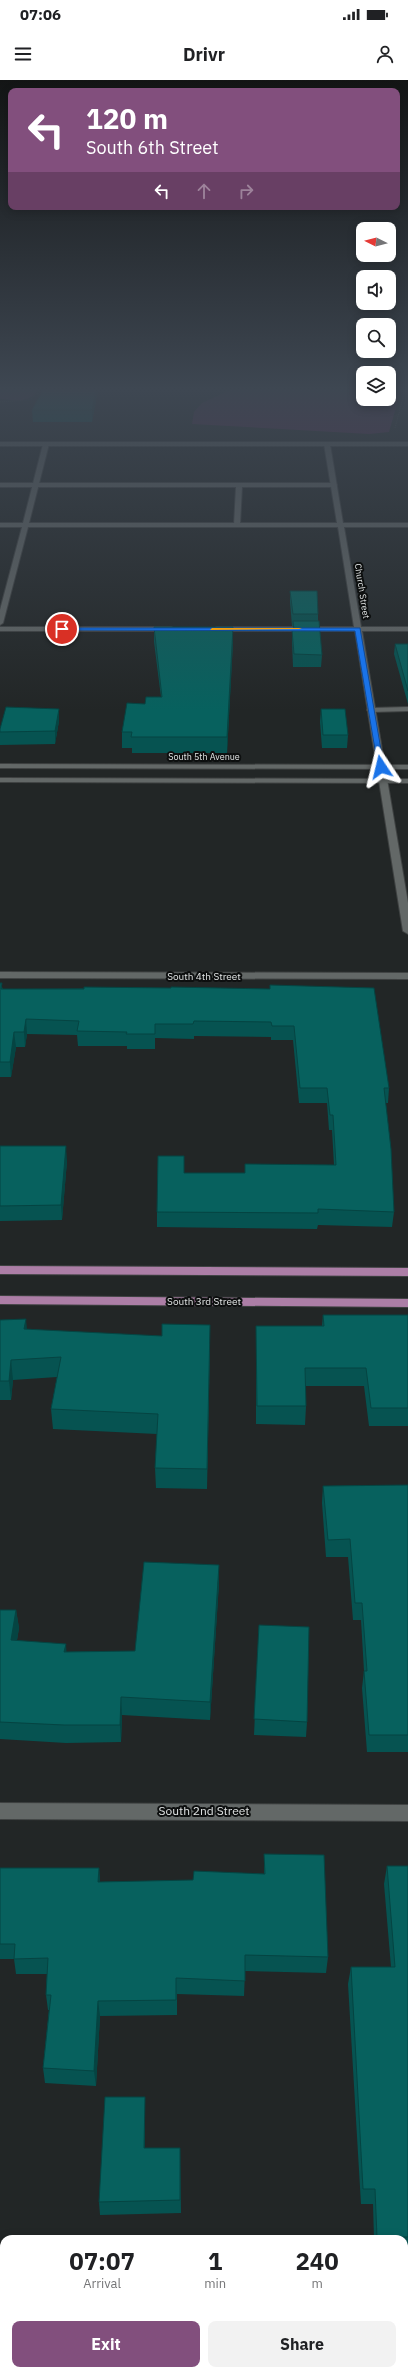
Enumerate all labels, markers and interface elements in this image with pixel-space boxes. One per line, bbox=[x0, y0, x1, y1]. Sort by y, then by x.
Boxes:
text: 07:06 bbox=[20, 5, 61, 24]
icon: menu bbox=[12, 43, 34, 65]
text: Drivr bbox=[183, 43, 225, 66]
icon: person bbox=[374, 43, 396, 65]
text: 120 m bbox=[86, 100, 168, 137]
icon: left bbox=[20, 104, 72, 156]
text: South 6th Street bbox=[86, 136, 219, 159]
icon: left bbox=[151, 180, 173, 202]
icon: ahead bbox=[193, 180, 215, 202]
icon: right bbox=[235, 180, 257, 202]
north arrow bbox=[356, 222, 396, 262]
map controls bbox=[356, 222, 396, 406]
button: sound bbox=[356, 270, 396, 310]
button: search bbox=[356, 318, 396, 358]
button: layers bbox=[356, 366, 396, 406]
street label: Church Street bbox=[353, 563, 372, 619]
pin bbox=[45, 612, 79, 646]
icon: arrive bbox=[51, 618, 73, 640]
position arrow bbox=[360, 746, 402, 788]
street label: South 5th Avenue bbox=[168, 751, 240, 762]
street label: South 4th Street bbox=[167, 970, 241, 983]
street label: South 3rd Street bbox=[167, 1295, 241, 1308]
street label: South 2nd Street bbox=[158, 1803, 250, 1818]
text: 07:07 bbox=[69, 2245, 135, 2277]
text: 1 bbox=[208, 2245, 222, 2277]
text: 240 bbox=[295, 2245, 339, 2277]
text: Arrival bbox=[83, 2275, 121, 2292]
text: min bbox=[204, 2275, 226, 2292]
text: m bbox=[311, 2275, 323, 2292]
button: Exit bbox=[12, 2321, 200, 2367]
button: Share bbox=[208, 2321, 396, 2367]

